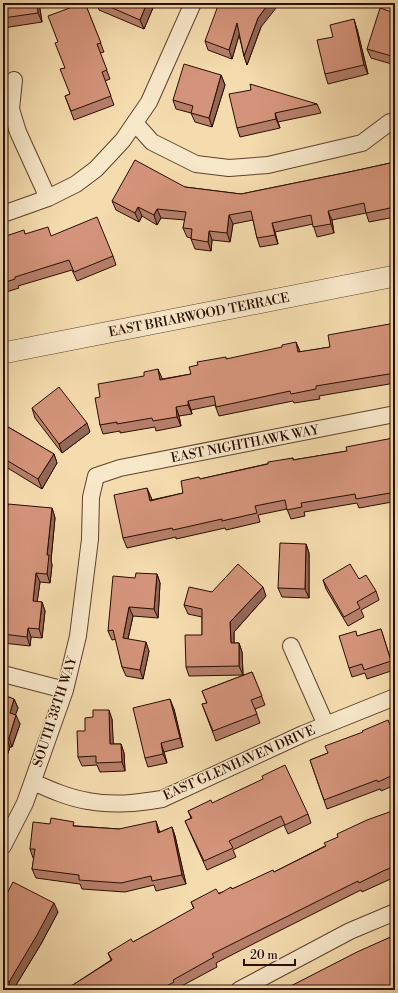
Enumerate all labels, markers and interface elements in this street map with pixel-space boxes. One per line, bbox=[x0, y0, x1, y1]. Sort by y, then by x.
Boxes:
street label: EAST BRIARWOOD TERRACE bbox=[107, 290, 291, 340]
street label: EAST NIGHTHAWK WAY bbox=[170, 421, 322, 466]
street label: SOUTH 38TH WAY bbox=[30, 654, 81, 769]
street label: EAST GLENHAVEN DRIVE bbox=[161, 722, 317, 804]
scale bar bbox=[244, 941, 295, 967]
text: 20 m bbox=[250, 948, 278, 963]

